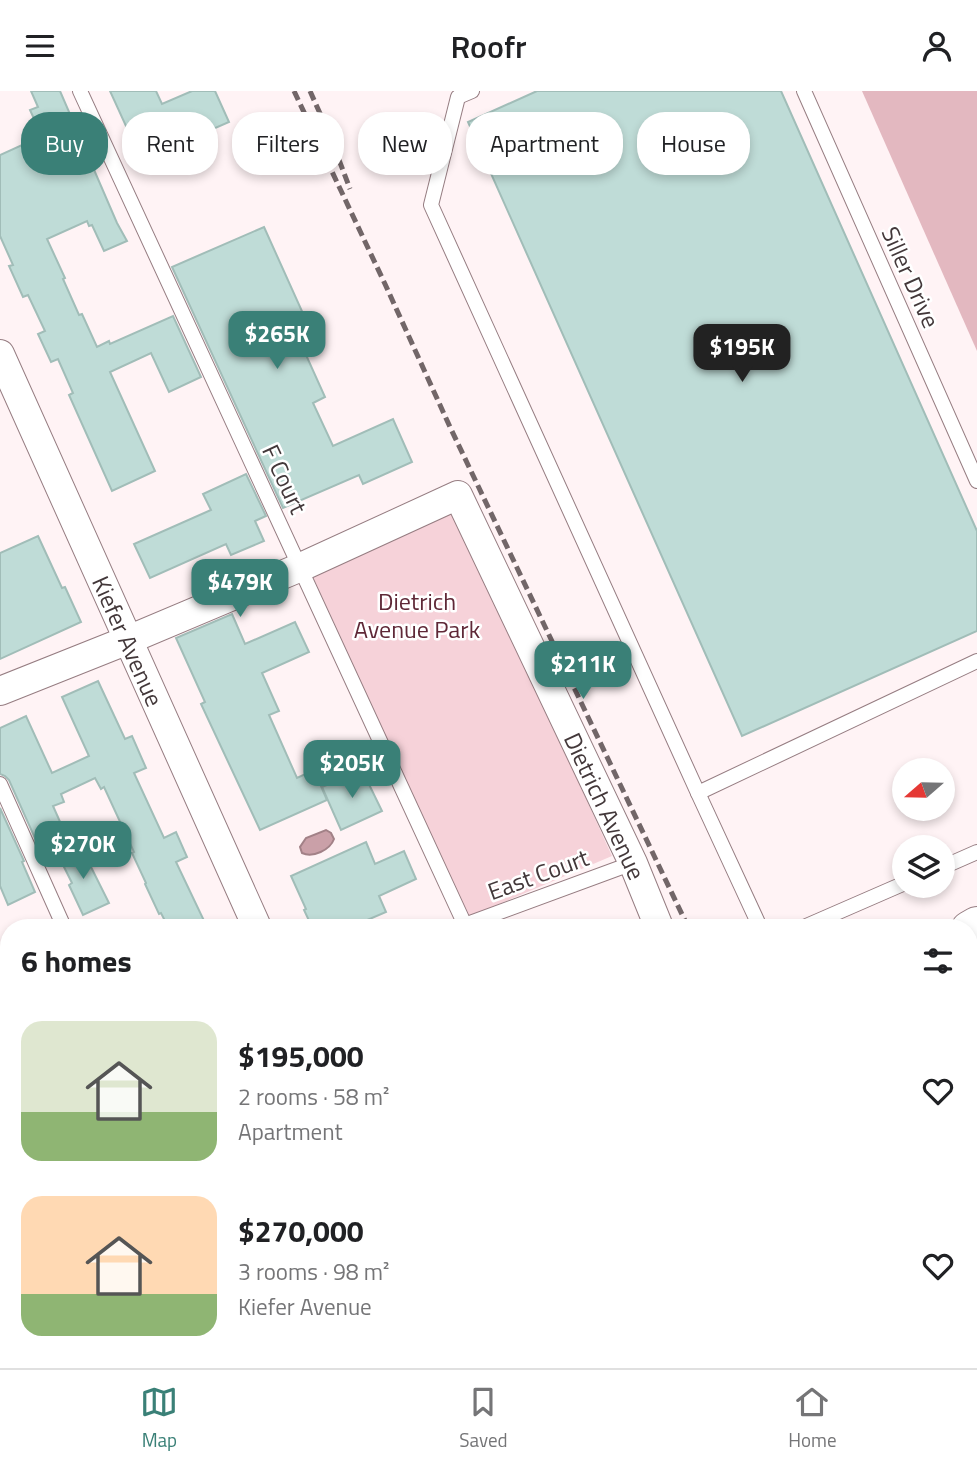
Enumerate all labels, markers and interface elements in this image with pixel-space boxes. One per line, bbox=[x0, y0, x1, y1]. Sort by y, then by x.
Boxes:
text: Roofr bbox=[450, 22, 527, 70]
icon: menu bbox=[21, 27, 59, 65]
icon: person bbox=[918, 27, 956, 65]
chip: Buy bbox=[21, 112, 108, 175]
chip: Rent bbox=[122, 112, 218, 175]
chip: Filters bbox=[232, 112, 344, 175]
chip: New bbox=[358, 112, 452, 175]
chip: Apartment bbox=[466, 112, 623, 175]
chip: House bbox=[637, 112, 750, 175]
street label: Siller Drive bbox=[873, 221, 949, 333]
pin: $265K bbox=[228, 311, 326, 371]
text: $265K bbox=[244, 316, 310, 351]
pin: $195K bbox=[693, 324, 791, 384]
text: $195K bbox=[709, 329, 775, 364]
street label: F Court bbox=[253, 438, 317, 520]
pin: $479K bbox=[191, 559, 289, 619]
text: $479K bbox=[207, 564, 273, 599]
street label: Kiefer Avenue bbox=[83, 570, 173, 712]
park label: Dietrich Avenue Park bbox=[354, 583, 481, 647]
pin: $211K bbox=[534, 641, 632, 701]
text: $211K bbox=[550, 646, 616, 681]
street label: Dietrich Avenue bbox=[555, 727, 655, 885]
pin: $205K bbox=[303, 741, 401, 800]
text: $205K bbox=[319, 745, 385, 780]
north arrow bbox=[892, 758, 956, 821]
map controls bbox=[892, 758, 955, 898]
pin: $270K bbox=[34, 821, 132, 881]
text: $270K bbox=[50, 826, 116, 861]
button: layers bbox=[892, 835, 955, 898]
street label: East Court bbox=[482, 839, 594, 909]
text: 6 homes bbox=[21, 938, 132, 984]
icon: filters bbox=[919, 942, 957, 980]
text: $195,000 bbox=[238, 1033, 364, 1079]
icon: home bbox=[77, 1049, 161, 1133]
icon: heart bbox=[919, 1072, 957, 1110]
text: 2 rooms · 58 m² bbox=[238, 1079, 389, 1114]
text: Apartment bbox=[238, 1114, 343, 1149]
text: $270,000 bbox=[238, 1208, 364, 1254]
icon: home bbox=[77, 1224, 161, 1308]
icon: heart bbox=[919, 1247, 957, 1285]
text: 3 rooms · 98 m² bbox=[238, 1254, 389, 1289]
text: Kiefer Avenue bbox=[238, 1289, 372, 1324]
tab: Map bbox=[140, 1383, 178, 1454]
tab: Saved bbox=[459, 1383, 508, 1454]
tab: Home bbox=[788, 1383, 837, 1454]

